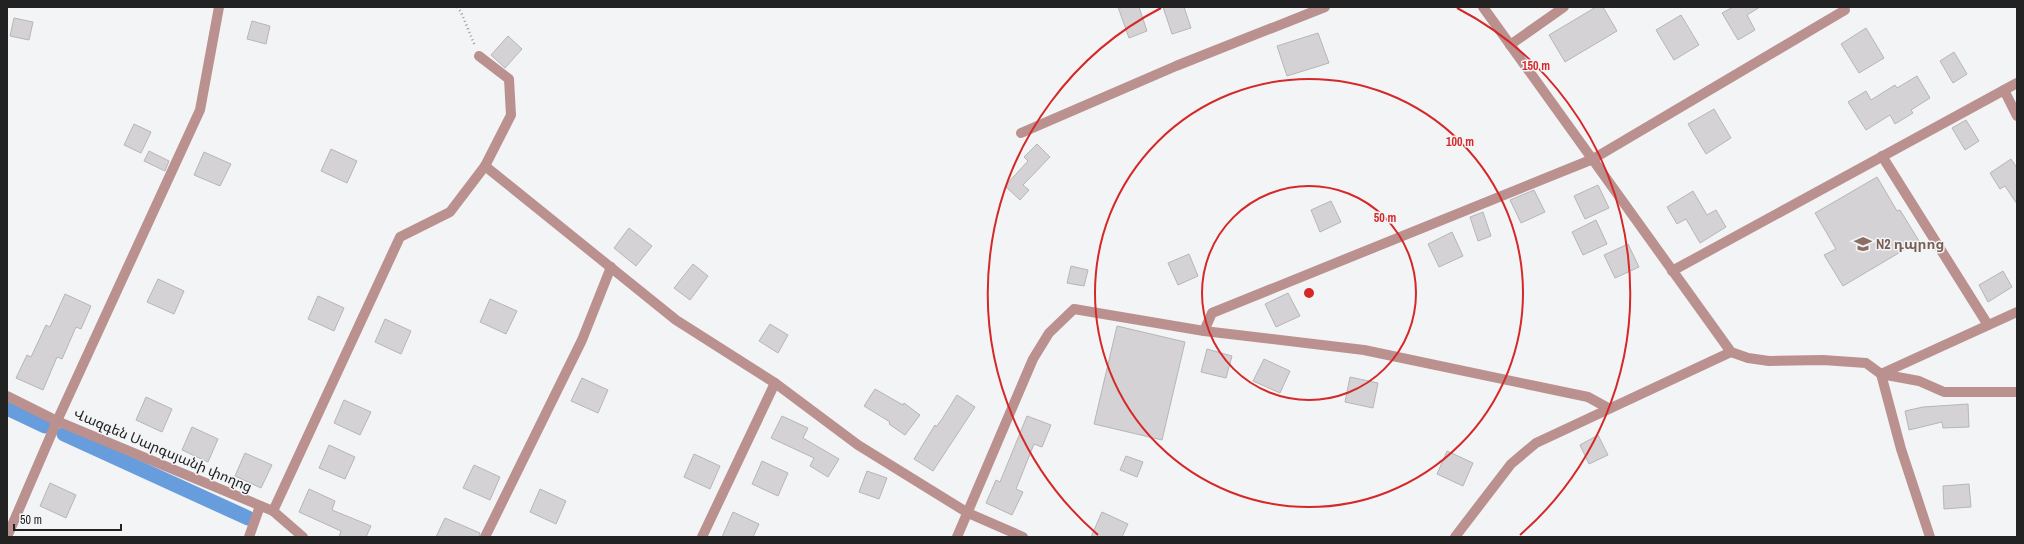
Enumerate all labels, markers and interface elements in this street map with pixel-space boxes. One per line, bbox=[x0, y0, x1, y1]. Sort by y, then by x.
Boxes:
text: 150 m bbox=[1522, 58, 1550, 74]
text: 100 m bbox=[1446, 134, 1474, 150]
text: 50 m bbox=[1374, 210, 1396, 226]
school or university icon: N2 դպրոց bbox=[1853, 234, 1873, 254]
place label: N2 դպրոց bbox=[1876, 235, 1944, 253]
centre of rings bbox=[1302, 286, 1316, 300]
street label: Վազգեն Սարգսյանի փողոց bbox=[71, 404, 255, 496]
scale bar bbox=[14, 506, 121, 532]
text: 50 m bbox=[20, 512, 42, 528]

